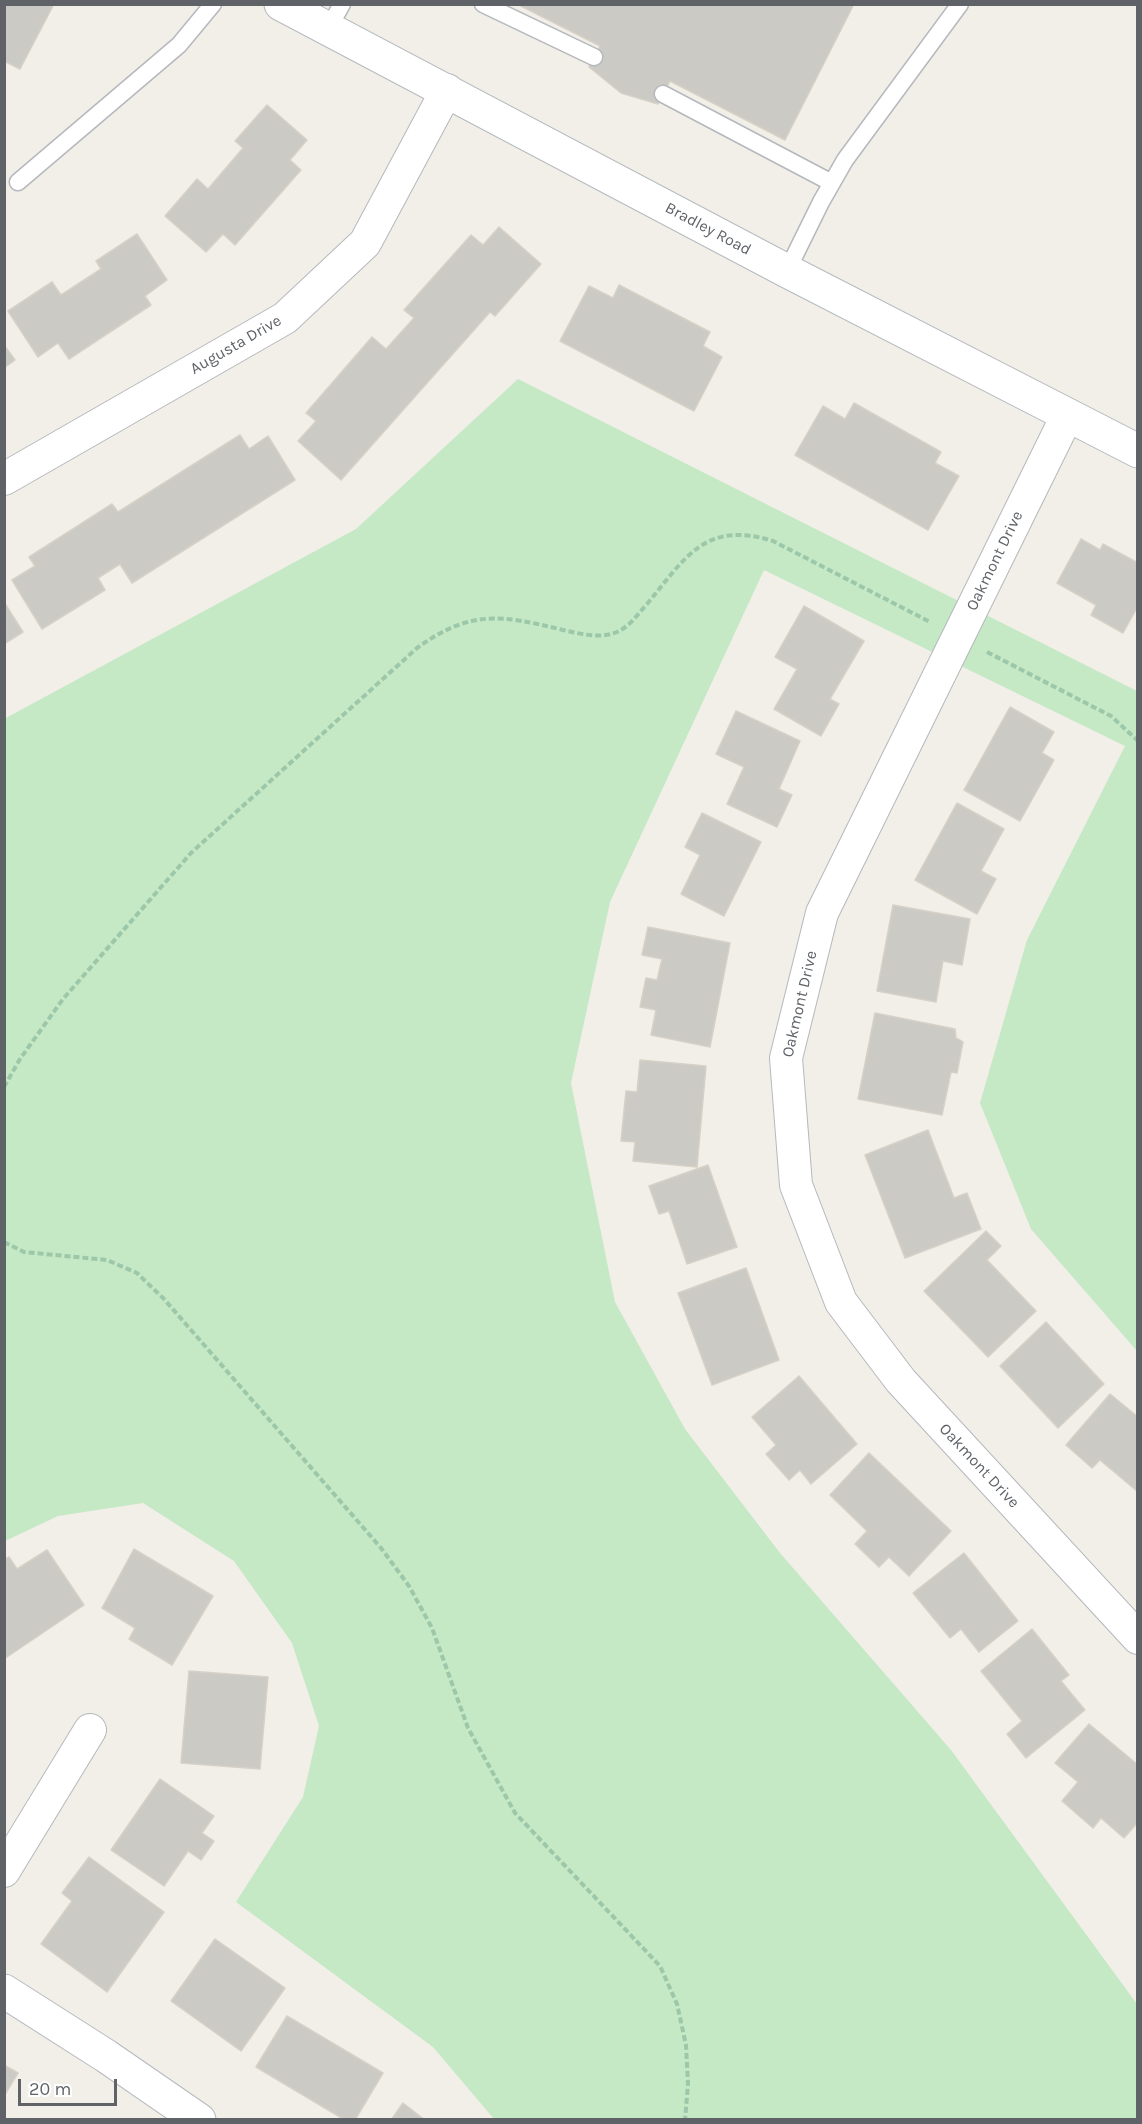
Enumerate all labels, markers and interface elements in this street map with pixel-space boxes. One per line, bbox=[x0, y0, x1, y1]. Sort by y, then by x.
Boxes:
street label: Bradley Road bbox=[662, 198, 754, 260]
street label: Augusta Drive bbox=[187, 311, 285, 379]
street label: Oakmont Drive bbox=[963, 508, 1027, 614]
street label: Oakmont Drive bbox=[778, 949, 822, 1059]
street label: Oakmont Drive bbox=[935, 1420, 1023, 1512]
scale bar bbox=[21, 2067, 120, 2105]
text: 20 m bbox=[29, 2078, 71, 2100]

